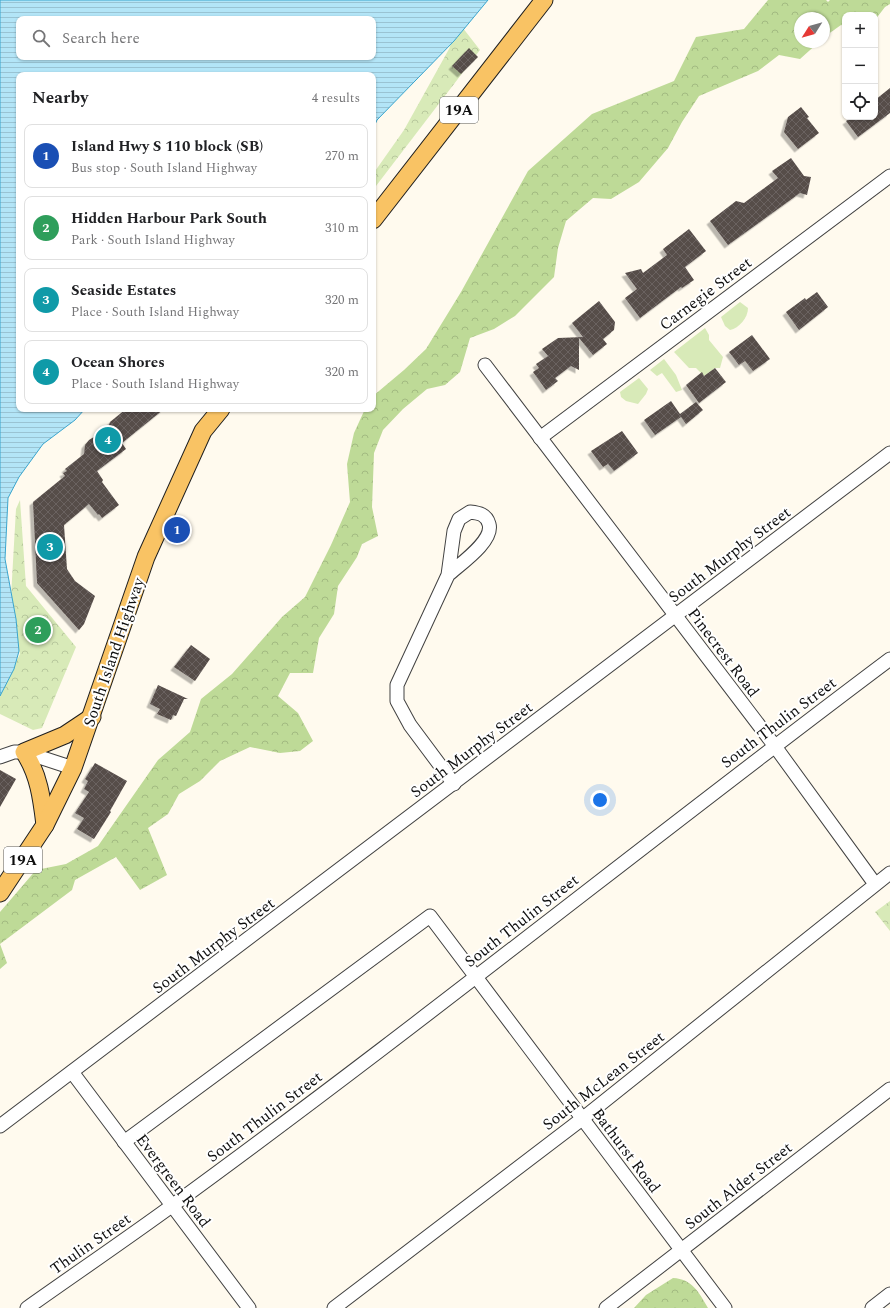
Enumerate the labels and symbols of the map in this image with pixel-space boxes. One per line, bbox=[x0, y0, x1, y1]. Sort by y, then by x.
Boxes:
north arrow bbox=[794, 12, 830, 48]
road number: 19A bbox=[440, 97, 478, 123]
street label: Carnegie Street bbox=[654, 251, 757, 337]
pin: 4 bbox=[95, 425, 121, 455]
street label: South Murphy Street bbox=[663, 500, 796, 609]
pin: 1 bbox=[164, 515, 190, 545]
pin: 3 bbox=[37, 532, 63, 562]
street label: South Island Highway bbox=[77, 573, 151, 730]
street label: Pinecrest Road bbox=[682, 603, 765, 702]
pin: 2 bbox=[25, 615, 51, 645]
street label: South Thulin Street bbox=[716, 671, 842, 774]
street label: South Murphy Street bbox=[405, 695, 538, 804]
your location bbox=[590, 790, 610, 810]
road number: 19A bbox=[4, 847, 42, 873]
street label: South Thulin Street bbox=[459, 868, 584, 973]
street label: South Murphy Street bbox=[147, 891, 280, 1000]
street label: South McLean Street bbox=[537, 1025, 670, 1136]
street label: South Thulin Street bbox=[202, 1065, 328, 1168]
street label: Bathurst Road bbox=[586, 1103, 666, 1198]
street label: Evergreen Road bbox=[130, 1129, 217, 1233]
street label: South Alder Street bbox=[680, 1136, 798, 1236]
street label: Thulin Street bbox=[45, 1207, 136, 1281]

